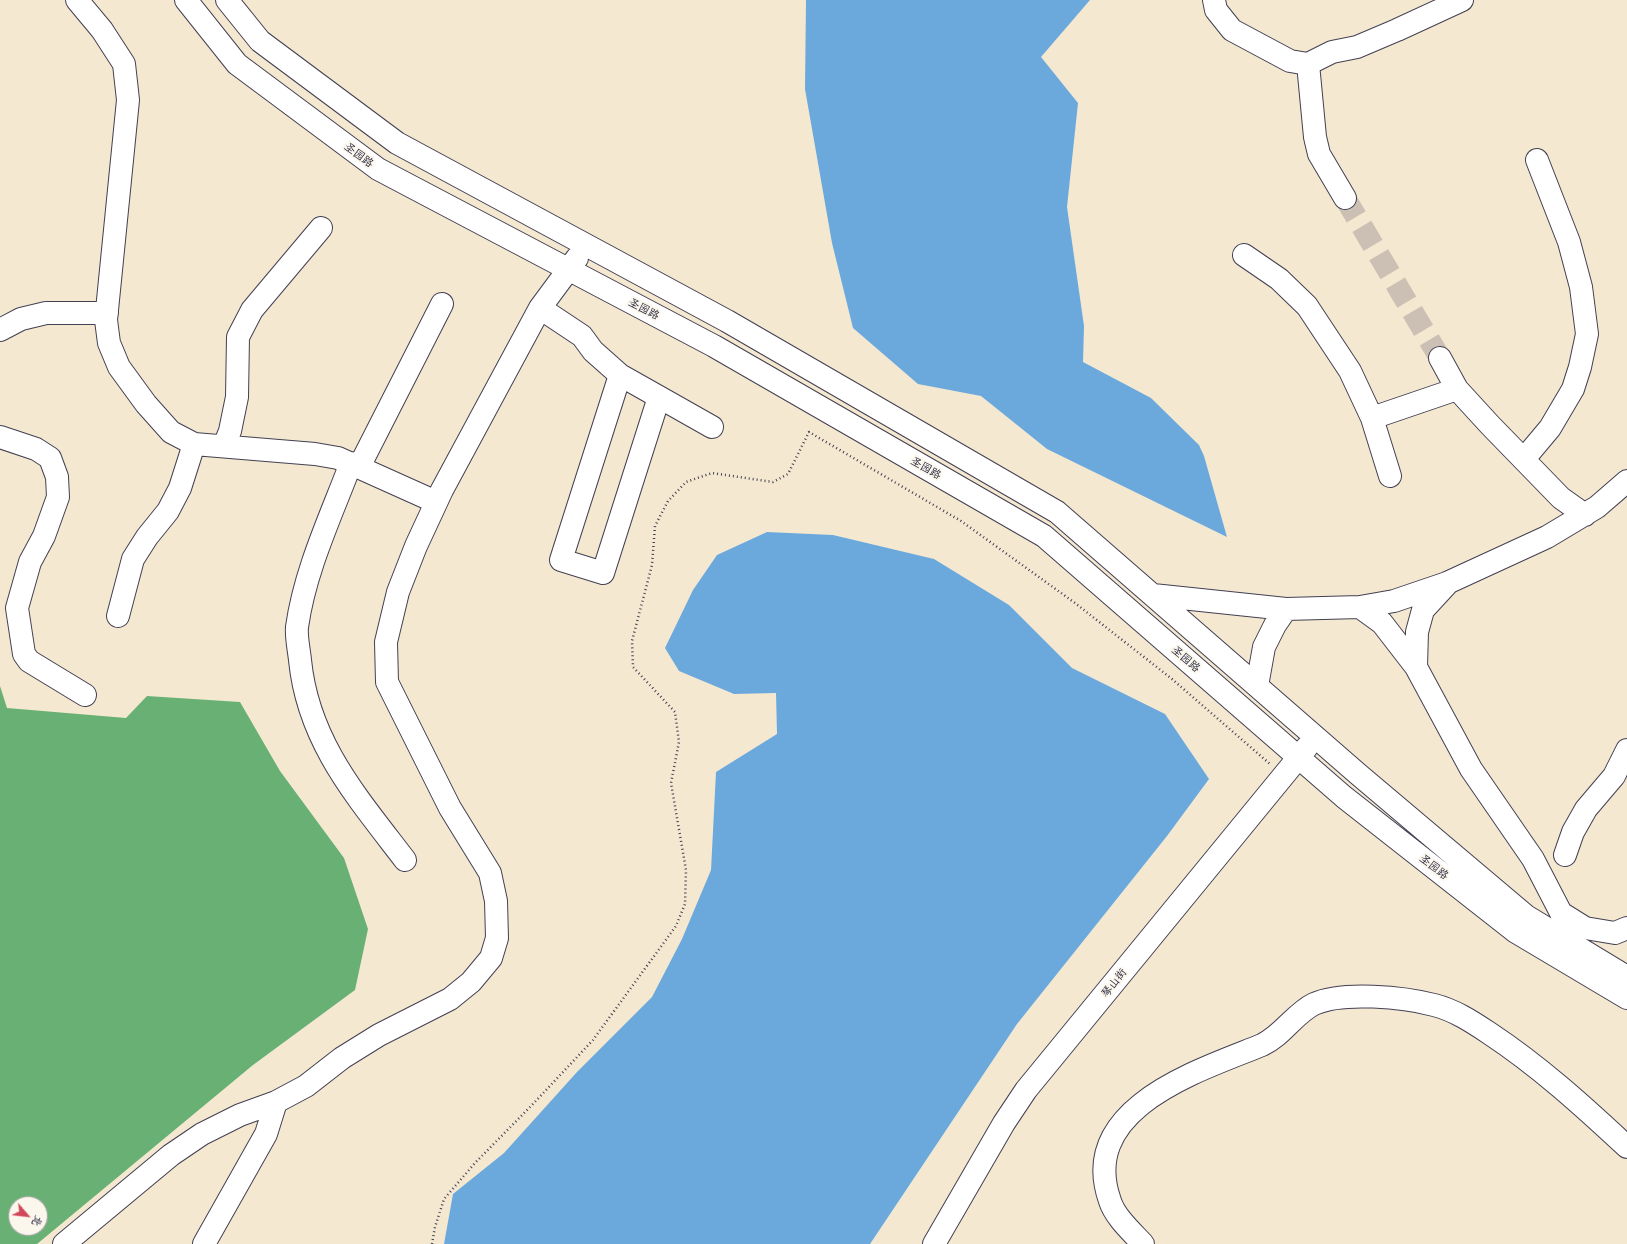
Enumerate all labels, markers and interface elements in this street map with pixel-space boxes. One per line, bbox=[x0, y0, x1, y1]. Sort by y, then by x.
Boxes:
street label: 圣园路 bbox=[342, 140, 376, 170]
street label: 圣园路 bbox=[626, 295, 662, 323]
street label: 圣园路 bbox=[908, 454, 944, 482]
street label: 圣园路 bbox=[1169, 643, 1203, 675]
street label: 圣园路 bbox=[1417, 852, 1451, 882]
street label: 琴山街 bbox=[1098, 966, 1130, 1000]
north arrow bbox=[8, 1196, 48, 1236]
text: 北 bbox=[29, 1213, 47, 1230]

